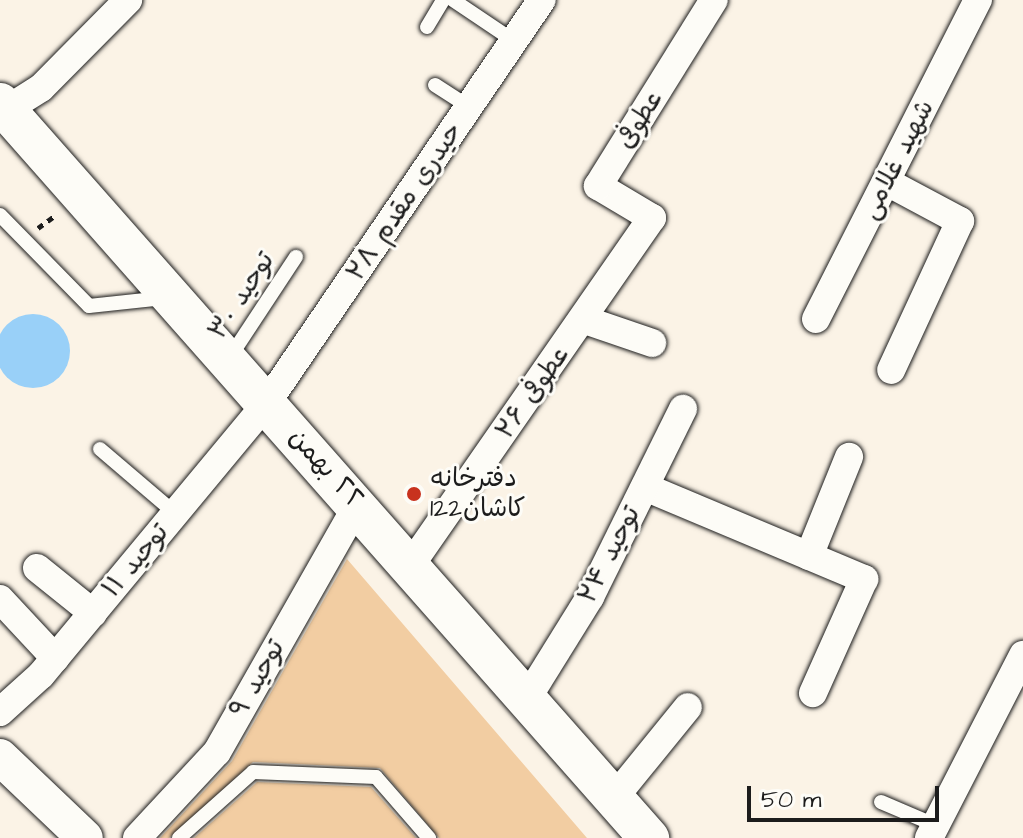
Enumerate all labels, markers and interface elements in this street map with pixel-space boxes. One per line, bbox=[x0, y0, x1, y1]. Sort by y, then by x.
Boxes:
street label: عطوفی bbox=[610, 85, 670, 155]
street label: شهید غلامی bbox=[855, 95, 941, 225]
street label: حیدری مقدم ۲۸ bbox=[340, 117, 470, 287]
street label: توحید ۳۰ bbox=[202, 247, 282, 345]
street label: عطوفی ۲۶ bbox=[490, 340, 576, 446]
street label: ٢٢ بهمن bbox=[282, 422, 370, 516]
place label: دفترخانه 122کاشان bbox=[430, 463, 525, 524]
marker: دفترخانه 122کاشان bbox=[405, 485, 423, 503]
street label: توحید ۲۴ bbox=[572, 501, 648, 609]
street label: توحید ۱۱ bbox=[96, 518, 176, 604]
street label: توحید ۹ bbox=[224, 635, 292, 723]
scale bar bbox=[751, 770, 943, 820]
text: 50 m bbox=[761, 783, 821, 817]

